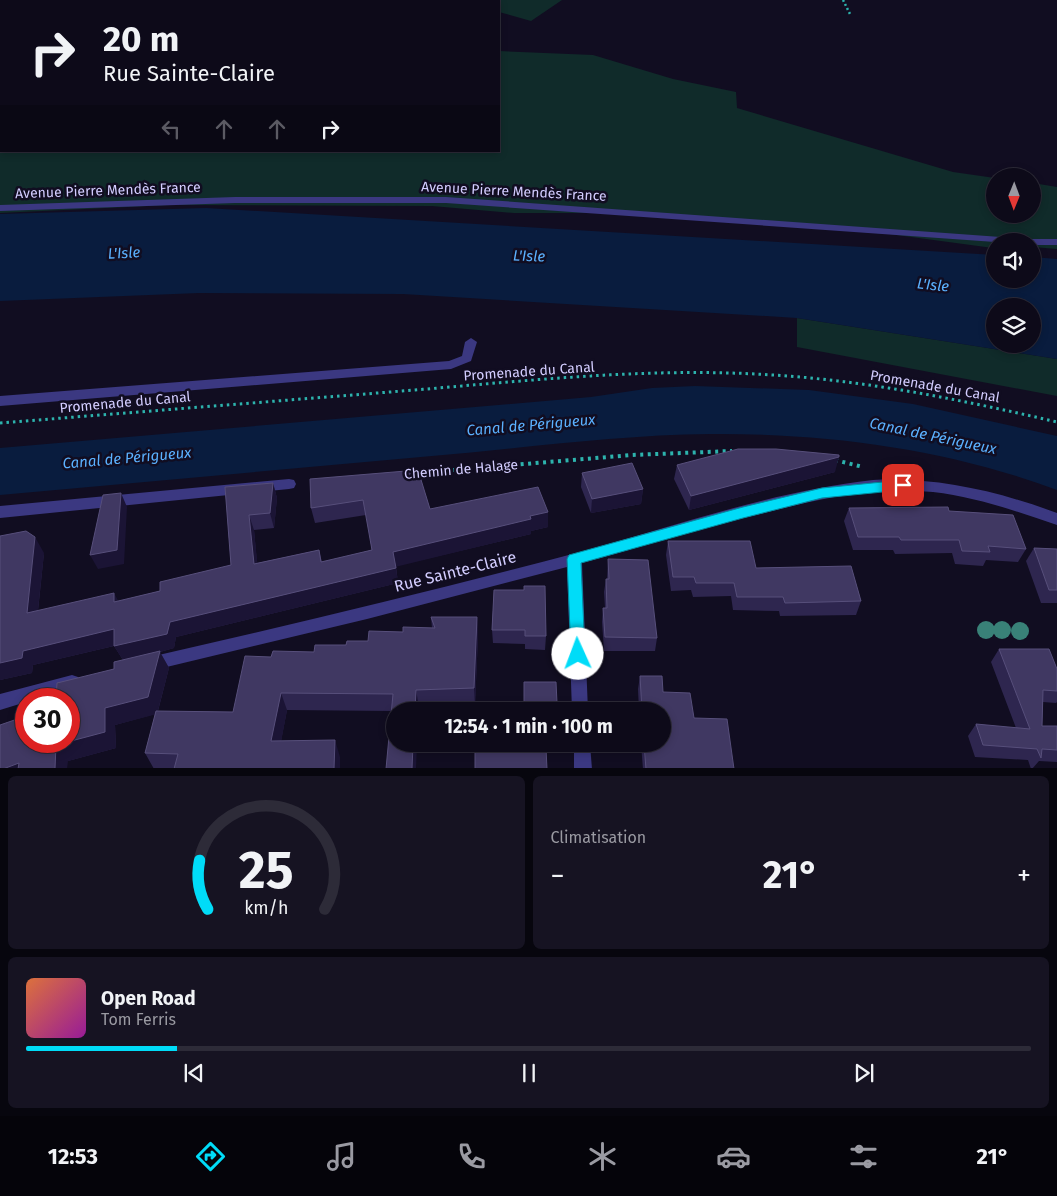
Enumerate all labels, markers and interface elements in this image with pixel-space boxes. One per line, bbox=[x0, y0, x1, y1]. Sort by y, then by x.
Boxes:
text: 20 m bbox=[103, 18, 179, 60]
icon: right bbox=[20, 20, 85, 85]
text: Rue Sainte-Claire bbox=[103, 60, 275, 87]
icon: left bbox=[157, 115, 185, 143]
icon: ahead bbox=[210, 115, 238, 143]
icon: ahead bbox=[263, 115, 291, 143]
icon: right bbox=[316, 115, 344, 143]
north arrow bbox=[986, 168, 1041, 222]
map controls bbox=[986, 168, 1041, 353]
street label: Avenue Pierre Mendès France bbox=[421, 178, 607, 205]
street label: Avenue Pierre Mendès France bbox=[15, 179, 201, 202]
button: sound bbox=[986, 233, 1041, 288]
water label: L'Isle bbox=[107, 243, 141, 263]
water label: L'Isle bbox=[513, 246, 546, 266]
water label: L'Isle bbox=[916, 274, 950, 296]
button: layers bbox=[986, 298, 1041, 353]
street label: Promenade du Canal bbox=[463, 358, 595, 385]
street label: Promenade du Canal bbox=[869, 367, 1001, 406]
street label: Promenade du Canal bbox=[59, 388, 191, 417]
water label: Canal de Périgueux bbox=[466, 410, 597, 440]
water label: Canal de Périgueux bbox=[868, 414, 999, 458]
water label: Canal de Périgueux bbox=[62, 443, 193, 473]
street label: Chemin de Halage bbox=[403, 456, 519, 483]
pin bbox=[882, 464, 924, 506]
icon: arrive bbox=[889, 471, 917, 499]
street label: Rue Sainte-Claire bbox=[392, 547, 518, 596]
position arrow bbox=[551, 627, 603, 679]
speed limit sign: 30 bbox=[15, 688, 80, 753]
text: 12:54 · 1 min · 100 m bbox=[444, 715, 613, 738]
text: Climatisation bbox=[551, 828, 646, 847]
text: 25 bbox=[239, 839, 294, 902]
text: 21° bbox=[763, 852, 819, 898]
text: − bbox=[551, 859, 565, 892]
text: + bbox=[1017, 859, 1031, 892]
text: km/h bbox=[244, 897, 288, 919]
text: Open Road bbox=[101, 987, 196, 1010]
text: Tom Ferris bbox=[101, 1010, 176, 1029]
icon: previous bbox=[180, 1059, 208, 1087]
icon: pause bbox=[515, 1059, 543, 1087]
icon: next bbox=[850, 1059, 878, 1087]
icon: directions bbox=[193, 1139, 228, 1174]
icon: music bbox=[324, 1139, 359, 1174]
icon: phone bbox=[454, 1139, 489, 1174]
icon: climate bbox=[585, 1139, 620, 1174]
icon: car bbox=[716, 1139, 751, 1174]
icon: filters bbox=[846, 1139, 881, 1174]
text: 12:53 bbox=[48, 1143, 98, 1170]
text: 21° bbox=[977, 1143, 1009, 1170]

